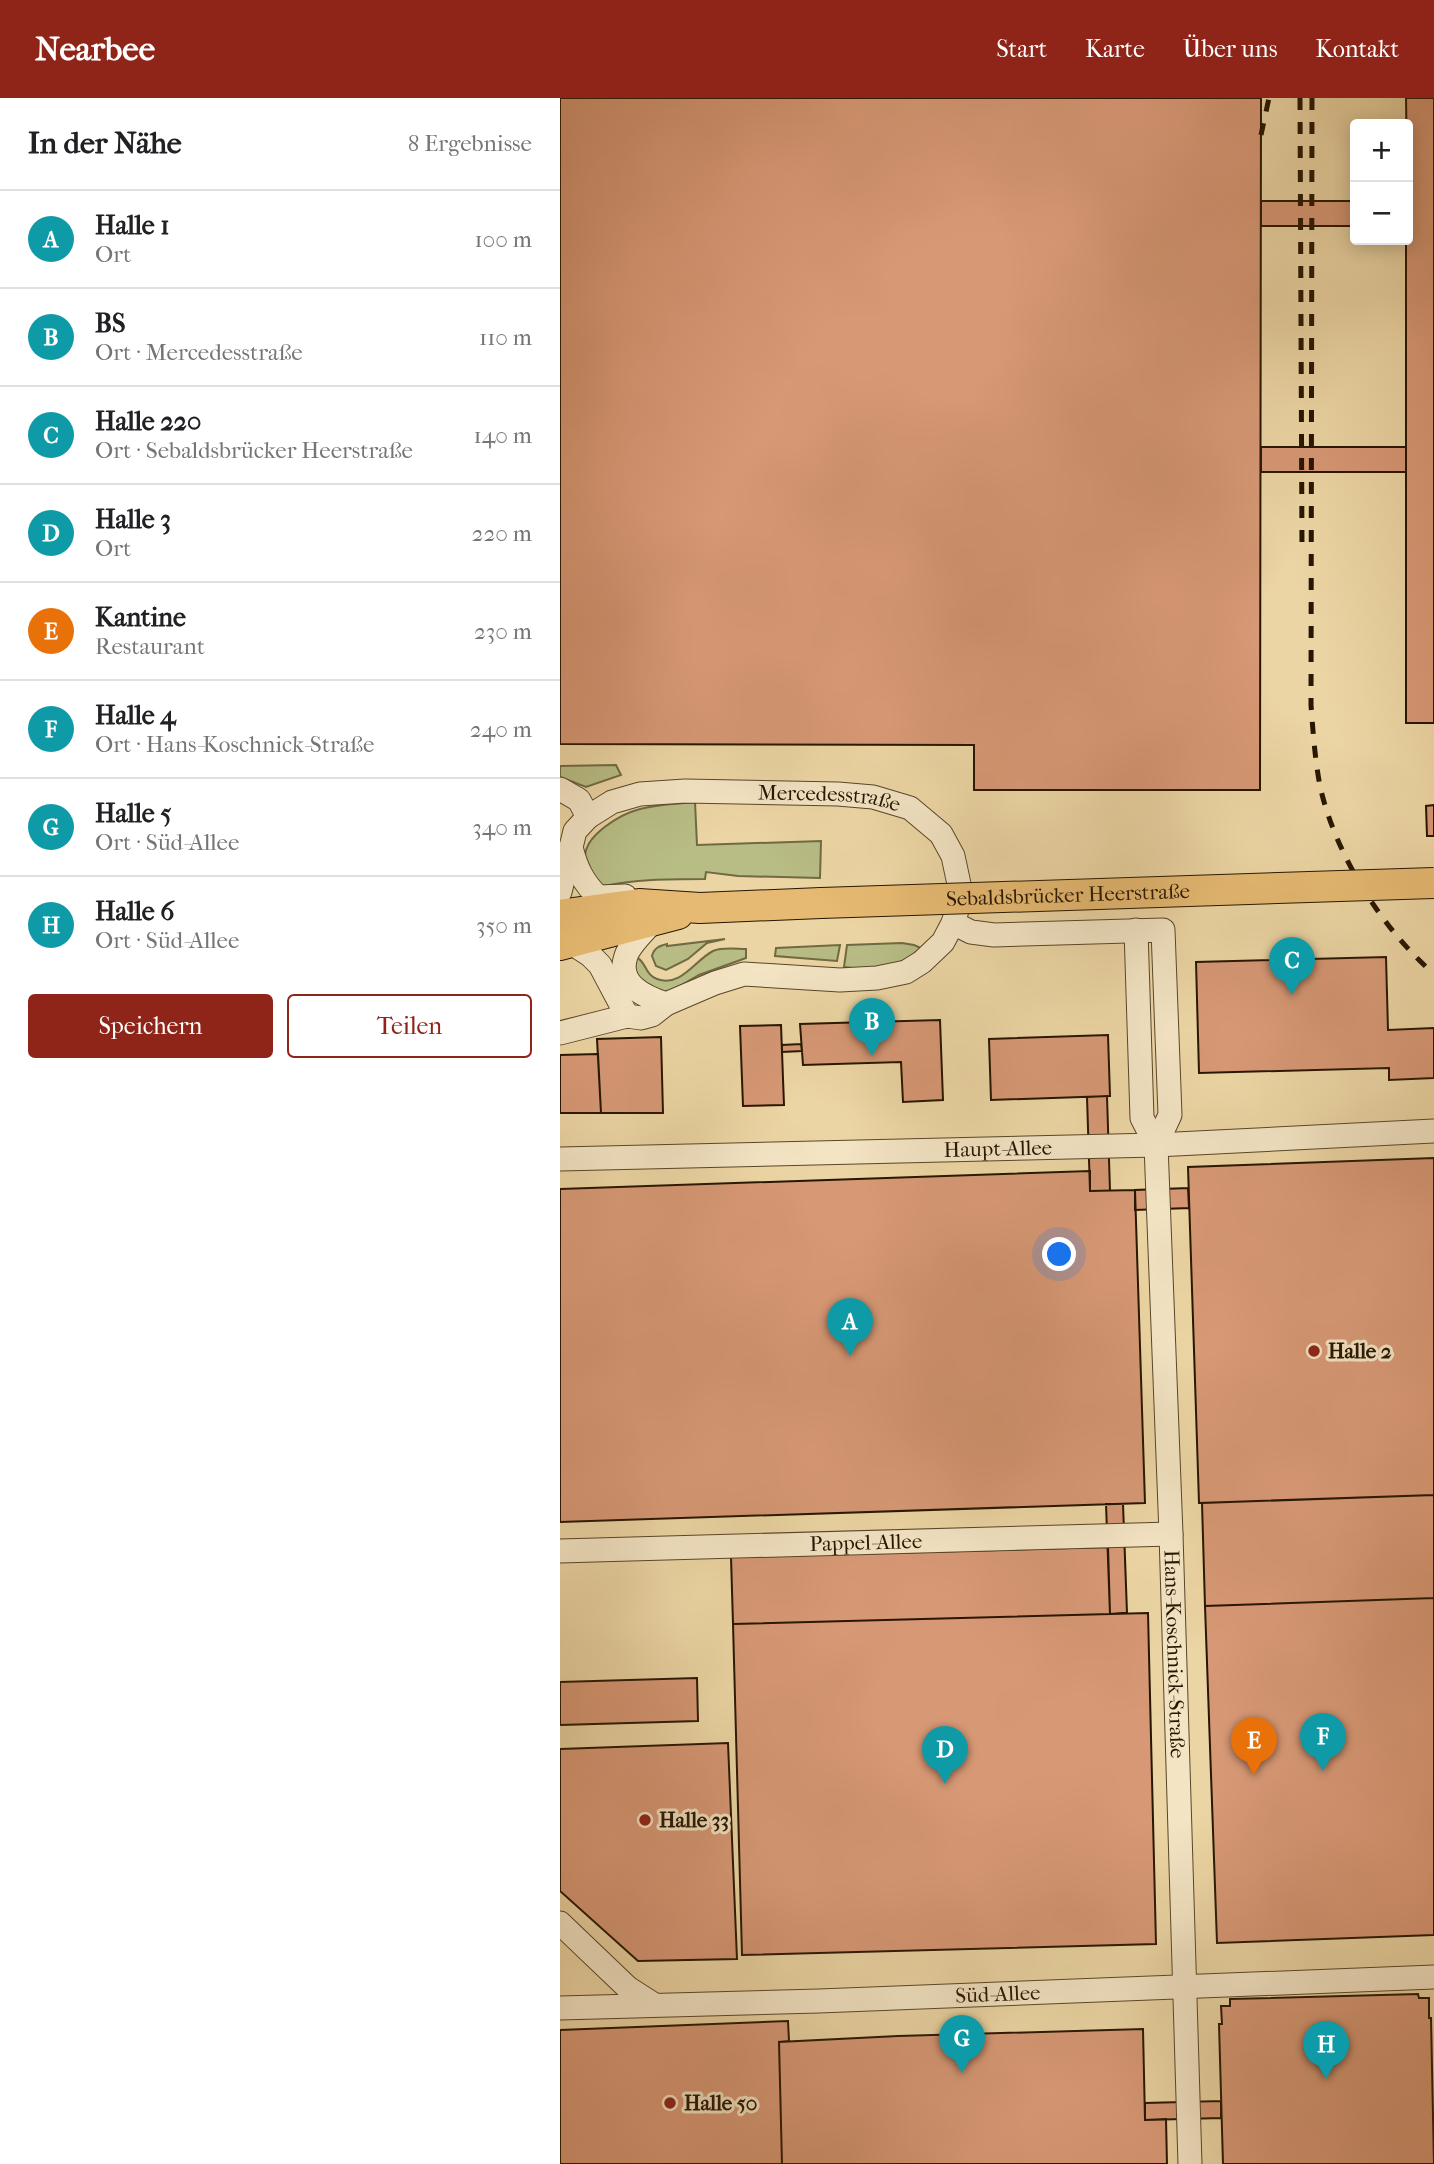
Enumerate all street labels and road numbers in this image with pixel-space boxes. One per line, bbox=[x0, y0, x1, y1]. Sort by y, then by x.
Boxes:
street label: Mercedesstraße bbox=[758, 780, 903, 816]
street label: Sebaldsbrücker Heerstraße bbox=[946, 879, 1190, 911]
street label: Haupt-Allee bbox=[943, 1135, 1052, 1162]
street label: Pappel-Allee bbox=[809, 1529, 922, 1556]
street label: Hans-Koschnick-Straße bbox=[1159, 1549, 1190, 1759]
street label: Süd-Allee bbox=[955, 1980, 1041, 2008]

